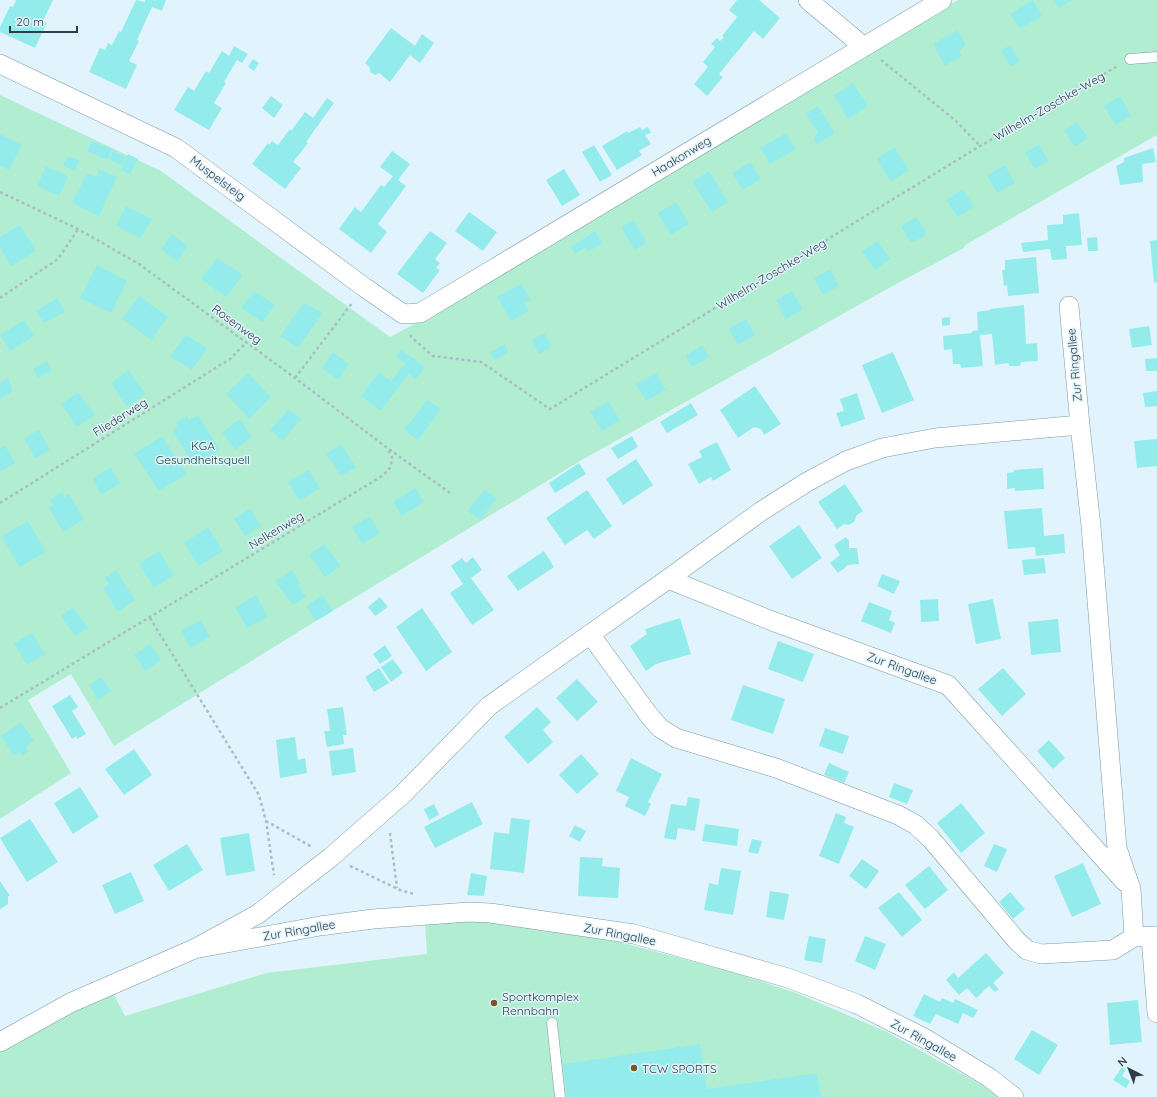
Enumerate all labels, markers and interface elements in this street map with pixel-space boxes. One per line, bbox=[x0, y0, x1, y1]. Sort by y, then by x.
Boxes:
scale bar bbox=[10, 8, 77, 34]
text: 20 m bbox=[16, 14, 44, 29]
street label: Wilhelm-Zoschke-Weg bbox=[991, 68, 1107, 144]
street label: Haakonweg bbox=[648, 132, 714, 180]
street label: Muspelsteig bbox=[187, 152, 249, 204]
street label: Wilhelm-Zoschke-Weg bbox=[713, 235, 829, 313]
street label: Rosenweg bbox=[209, 301, 265, 347]
street label: Zur Ringallee bbox=[1063, 327, 1085, 402]
street label: Fliederweg bbox=[90, 394, 150, 440]
park label: KGA Gesundheitsquell bbox=[156, 438, 250, 467]
street label: Nelkenweg bbox=[246, 508, 306, 552]
street label: Zur Ringallee bbox=[865, 648, 939, 688]
street label: Zur Ringallee bbox=[261, 916, 337, 944]
street label: Zur Ringallee bbox=[582, 920, 658, 948]
place label: Sportkomplex Rennbahn bbox=[502, 989, 579, 1018]
marker: Sportkomplex Rennbahn bbox=[489, 998, 499, 1008]
street label: Zur Ringallee bbox=[888, 1016, 960, 1065]
north arrow bbox=[1109, 1049, 1149, 1089]
text: N bbox=[1115, 1054, 1130, 1069]
place label: TCW SPORTS bbox=[642, 1061, 717, 1076]
marker: TCW SPORTS bbox=[629, 1063, 639, 1073]

